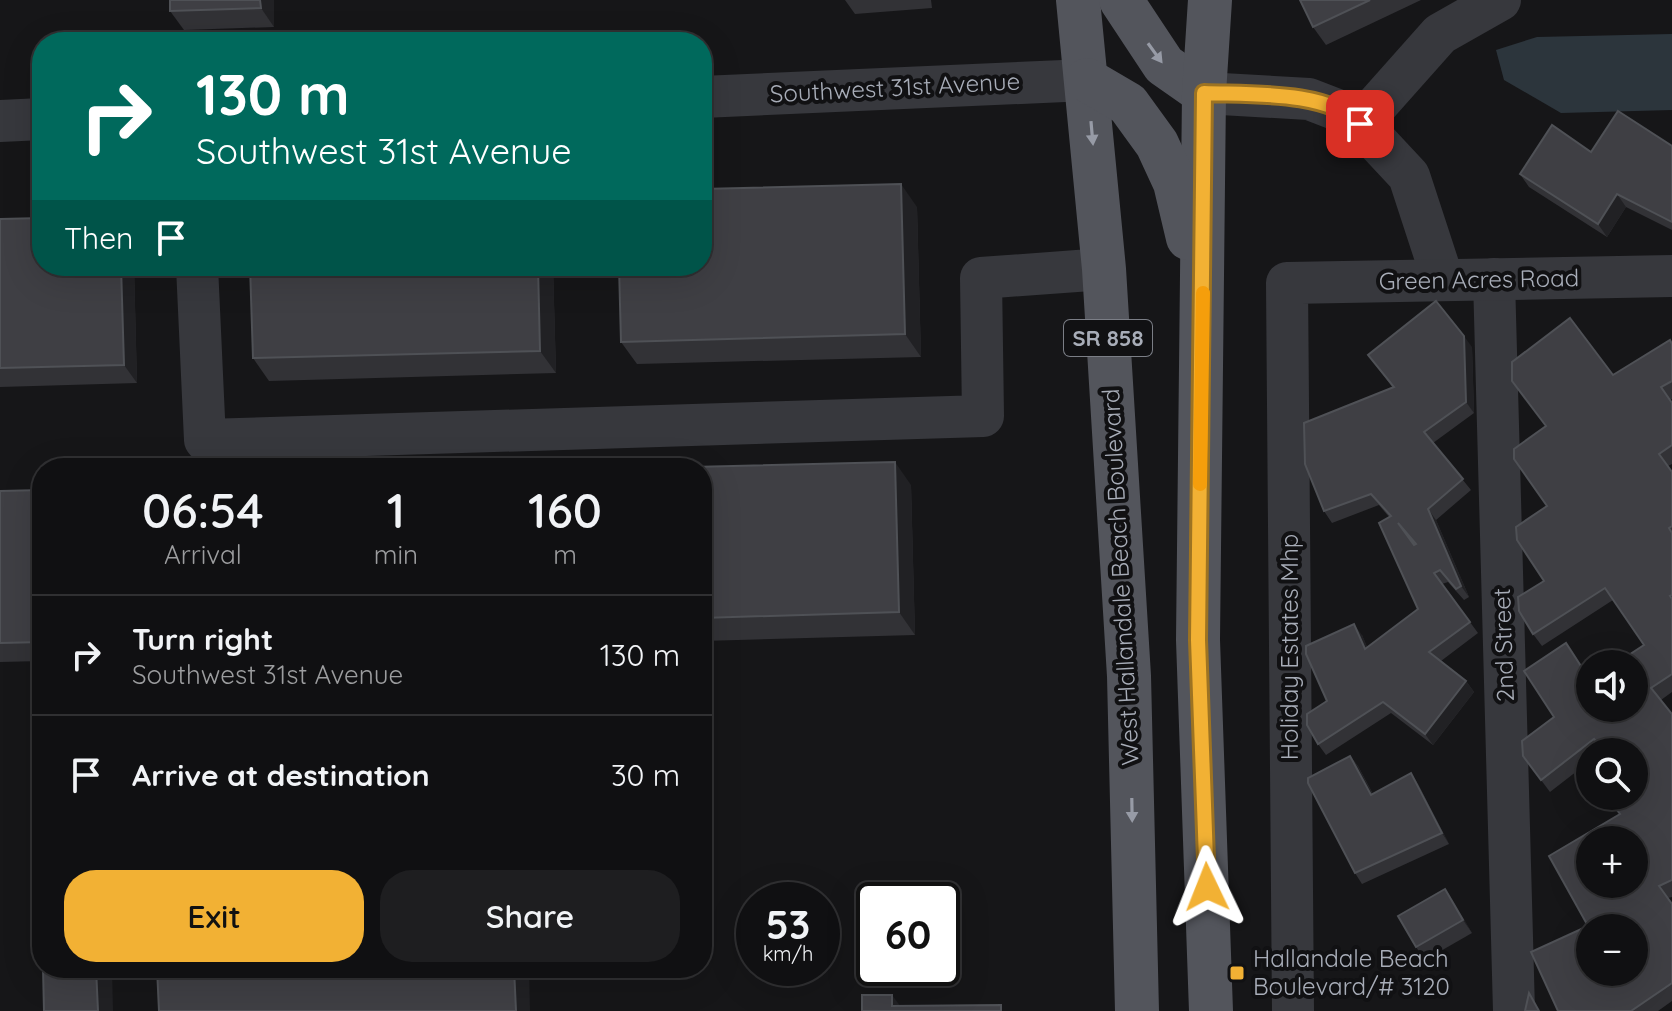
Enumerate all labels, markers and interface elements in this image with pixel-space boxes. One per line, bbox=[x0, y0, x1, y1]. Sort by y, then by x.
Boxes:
one-way arrow bbox=[1147, 43, 1162, 64]
text: 130 m bbox=[196, 59, 350, 129]
icon: right bbox=[64, 64, 168, 168]
street label: Southwest 31st Avenue bbox=[769, 65, 1021, 109]
pin bbox=[1326, 90, 1394, 158]
icon: arrive bbox=[1338, 102, 1382, 146]
one-way arrow bbox=[1086, 121, 1099, 146]
text: Southwest 31st Avenue bbox=[196, 128, 572, 173]
icon: arrive bbox=[149, 216, 193, 260]
text: Then bbox=[64, 219, 133, 257]
street label: Green Acres Road bbox=[1378, 262, 1579, 296]
road number: SR 858 bbox=[1064, 320, 1152, 356]
street label: West Hallandale Beach Boulevard bbox=[1095, 388, 1145, 766]
text: 06:54 bbox=[142, 480, 264, 540]
text: 1 bbox=[387, 480, 405, 540]
text: 160 bbox=[528, 480, 602, 540]
street label: Holiday Estates Mhp bbox=[1274, 534, 1304, 760]
text: Arrival bbox=[164, 538, 242, 571]
text: min bbox=[374, 538, 418, 571]
text: m bbox=[553, 538, 577, 571]
street label: 2nd Street bbox=[1486, 588, 1520, 702]
text: Turn right bbox=[132, 620, 273, 658]
icon: right bbox=[64, 633, 108, 677]
text: 130 m bbox=[600, 636, 680, 674]
map controls bbox=[1576, 650, 1648, 986]
button: sound bbox=[1576, 650, 1648, 722]
text: Southwest 31st Avenue bbox=[132, 658, 403, 691]
button: search bbox=[1576, 738, 1648, 810]
icon: arrive bbox=[64, 753, 108, 797]
text: Arrive at destination bbox=[132, 756, 430, 794]
text: 30 m bbox=[611, 756, 680, 794]
one-way arrow bbox=[1126, 798, 1138, 823]
button: + bbox=[1576, 826, 1648, 898]
position arrow bbox=[1165, 845, 1249, 929]
button: Exit bbox=[64, 870, 364, 962]
button: Share bbox=[380, 870, 680, 962]
speed limit sign: 60 bbox=[856, 882, 960, 986]
text: 53 bbox=[766, 899, 810, 949]
button: − bbox=[1576, 914, 1648, 986]
text: km/h bbox=[763, 941, 813, 966]
place label: Hallandale Beach Boulevard/# 3120 bbox=[1253, 943, 1450, 1001]
marker: Hallandale Beach Boulevard/# 3120 bbox=[1228, 964, 1246, 982]

